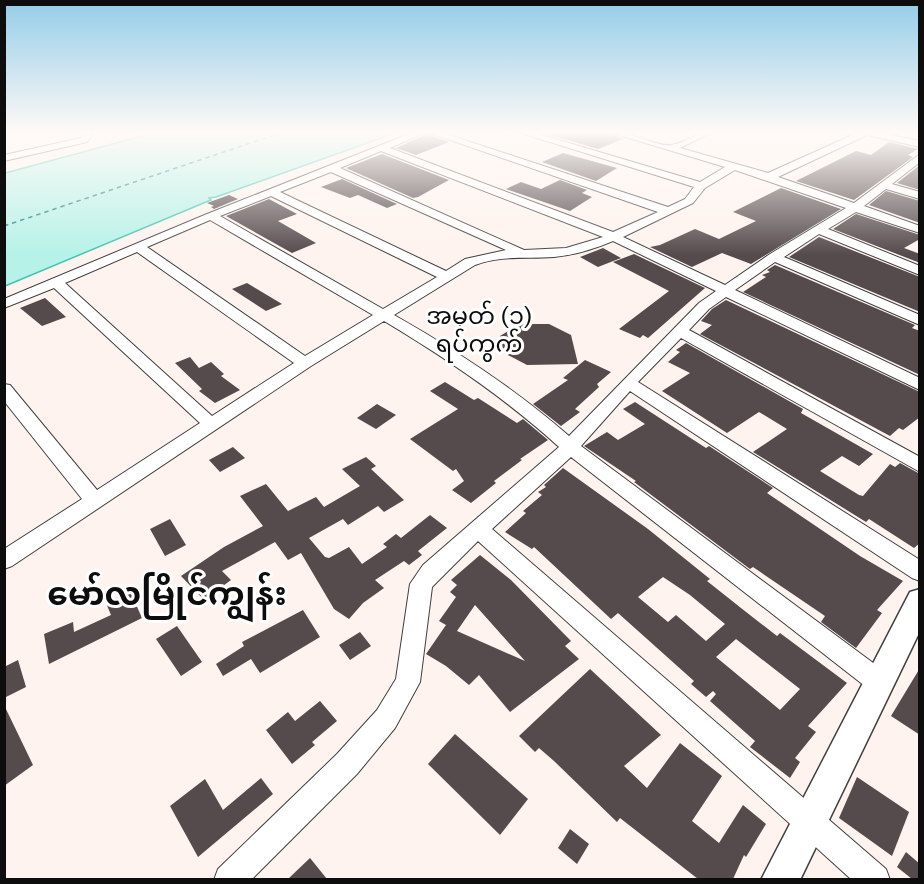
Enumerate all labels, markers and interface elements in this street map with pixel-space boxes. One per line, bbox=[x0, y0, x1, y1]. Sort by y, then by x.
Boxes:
district label: အမှတ် (၁) ရပ်ကွက် bbox=[426, 300, 532, 363]
district label: မော်လမြိုင်ကျွန်း bbox=[47, 571, 287, 623]

